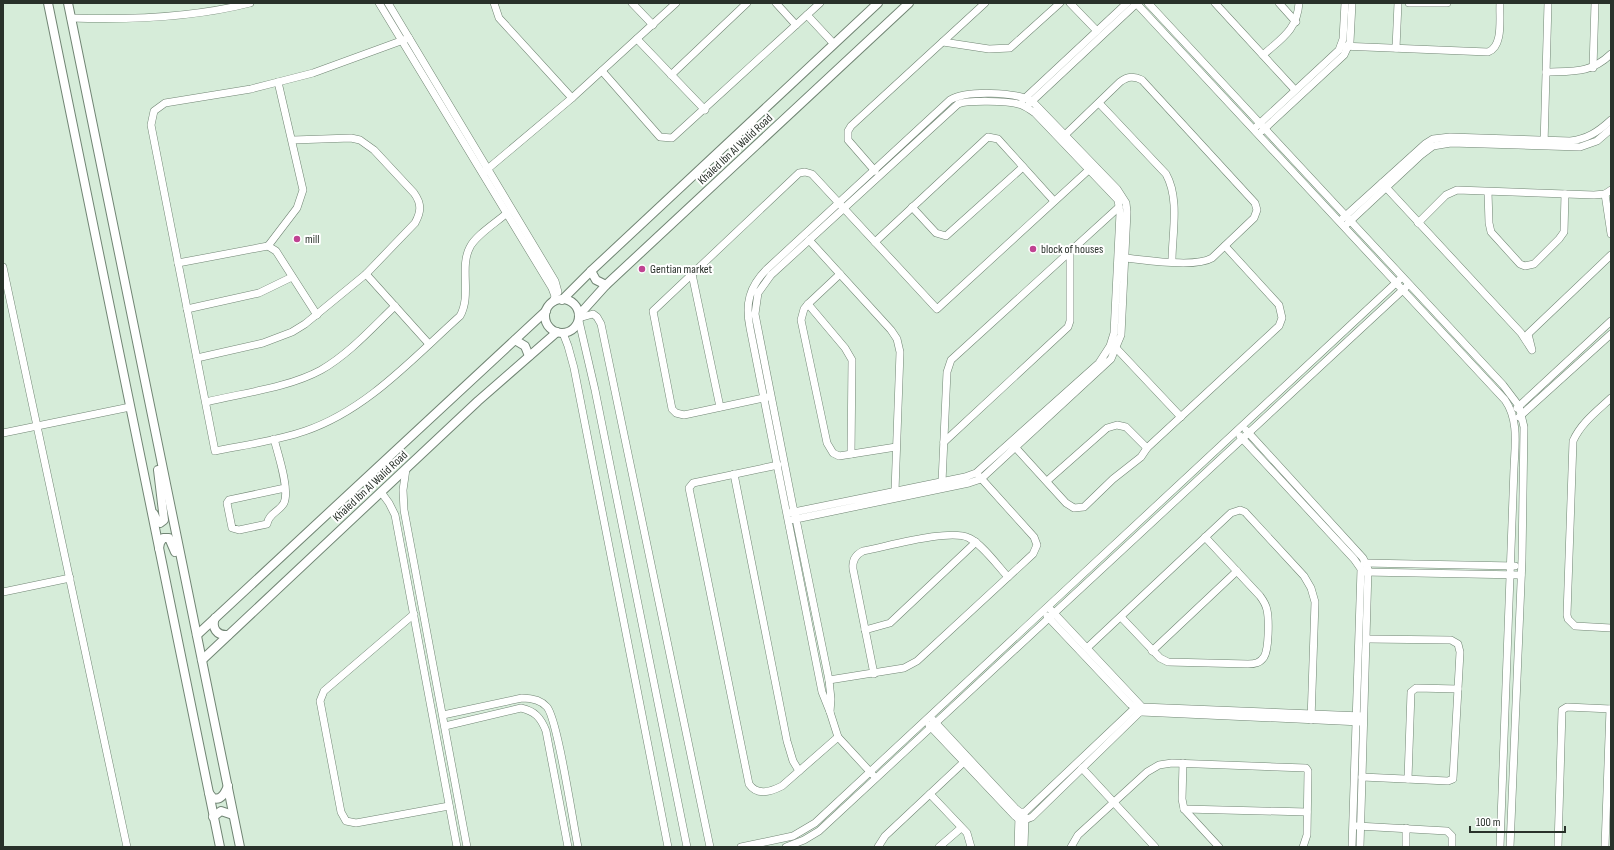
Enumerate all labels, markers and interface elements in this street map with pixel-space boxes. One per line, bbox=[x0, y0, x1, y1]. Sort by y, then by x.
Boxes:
street label: Khaled Ibn Al Walid Road bbox=[695, 111, 776, 188]
place label: mill bbox=[305, 232, 319, 247]
marker: mill bbox=[292, 234, 302, 244]
place label: block of houses bbox=[1041, 242, 1103, 257]
marker: block of houses bbox=[1028, 244, 1038, 254]
place label: Gentian market bbox=[650, 262, 713, 277]
marker: Gentian market bbox=[637, 264, 647, 274]
street label: Khaled Ibn Al Walid Road bbox=[330, 448, 411, 525]
scale bar bbox=[1470, 808, 1565, 834]
text: 100 m bbox=[1476, 815, 1501, 830]

